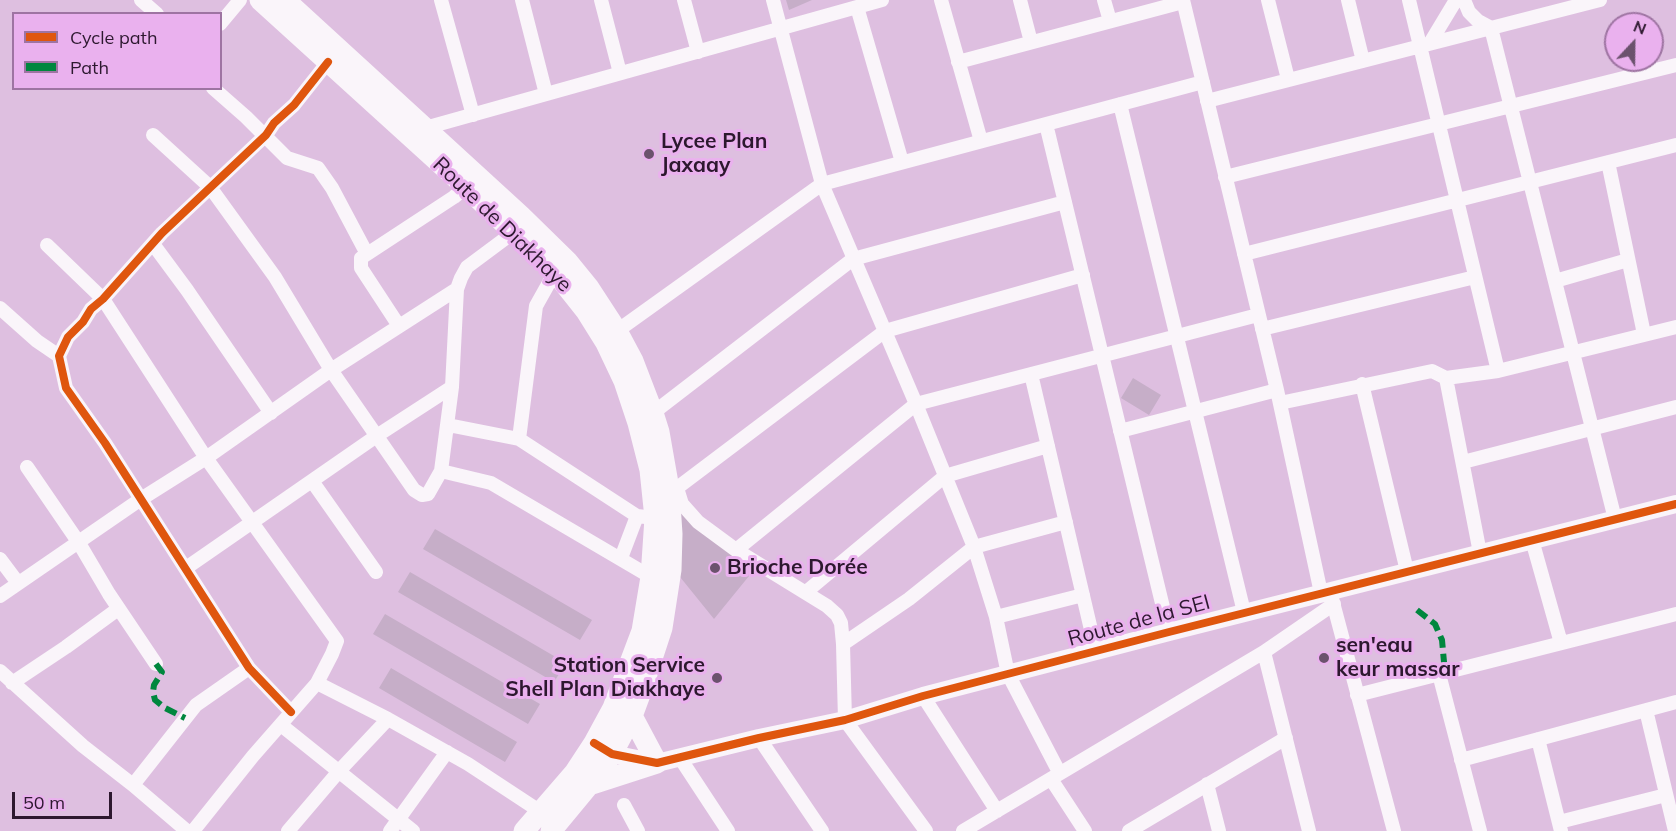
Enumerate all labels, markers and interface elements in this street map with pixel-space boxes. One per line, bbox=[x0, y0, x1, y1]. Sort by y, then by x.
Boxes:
legend bbox=[12, 12, 222, 90]
north arrow bbox=[1604, 12, 1664, 72]
text: N bbox=[1631, 16, 1649, 39]
text: Cycle path bbox=[70, 26, 157, 49]
text: Path bbox=[70, 56, 109, 79]
place label: Lycee Plan Jaxaay bbox=[661, 129, 767, 179]
marker: Lycee Plan Jaxaay bbox=[642, 147, 656, 161]
street label: Route de Diakhaye bbox=[427, 152, 577, 298]
place label: Brioche Dorée bbox=[727, 555, 868, 581]
marker: Brioche Dorée bbox=[708, 561, 722, 575]
street label: Route de la SEI bbox=[1065, 590, 1213, 652]
place label: sen'eau keur massar bbox=[1336, 633, 1460, 683]
marker: sen'eau keur massar bbox=[1317, 651, 1331, 665]
place label: Station Service Shell Plan Diakhaye bbox=[505, 653, 705, 703]
marker: Station Service Shell Plan Diakhaye bbox=[710, 671, 724, 685]
scale bar bbox=[15, 780, 116, 818]
text: 50 m bbox=[23, 791, 65, 814]

